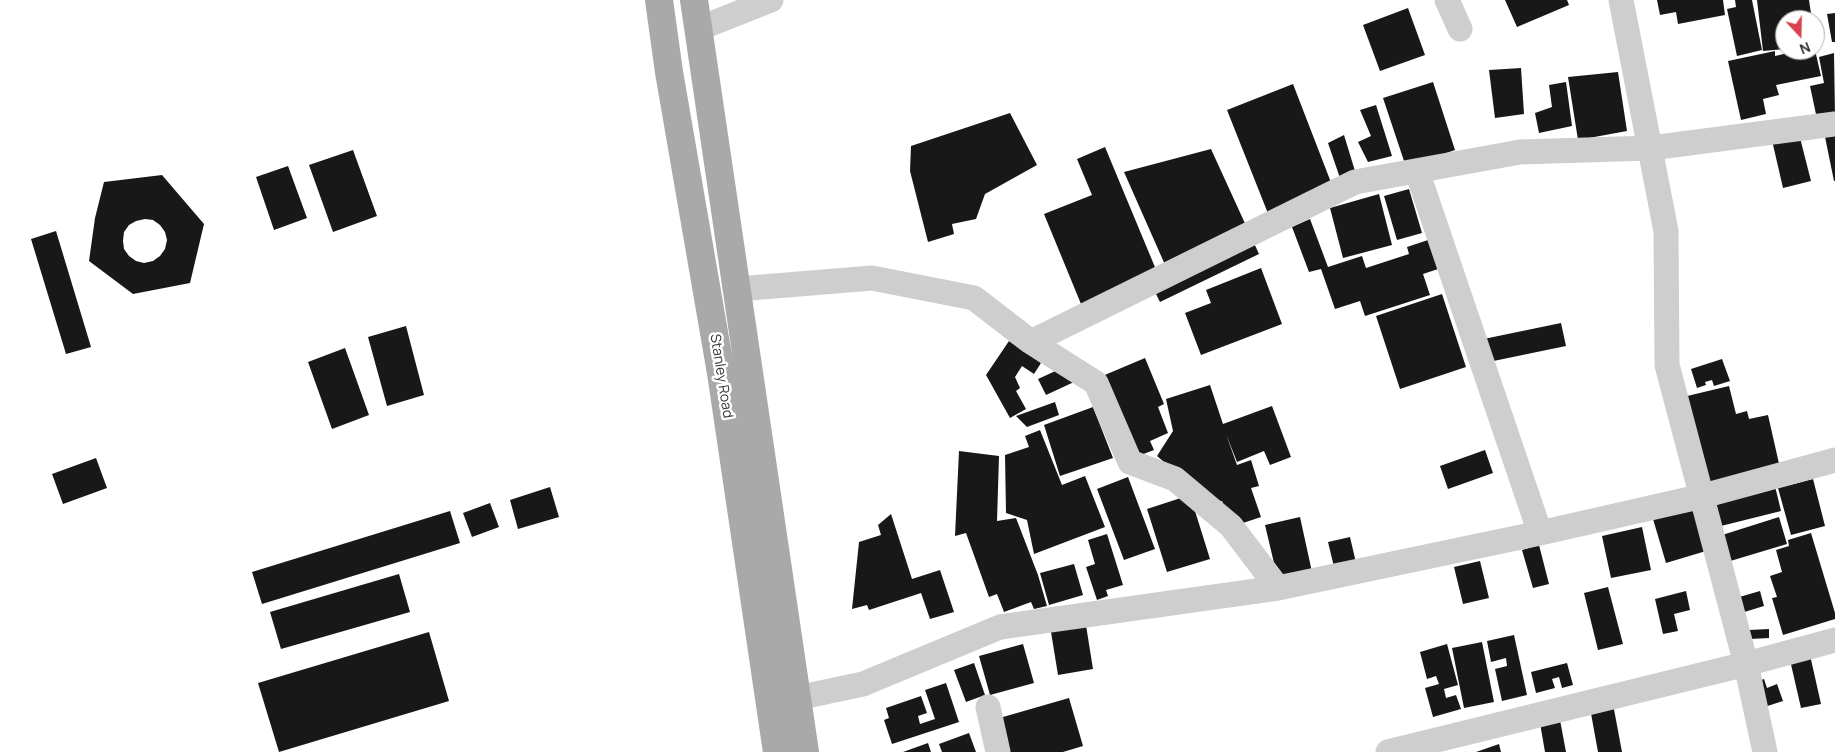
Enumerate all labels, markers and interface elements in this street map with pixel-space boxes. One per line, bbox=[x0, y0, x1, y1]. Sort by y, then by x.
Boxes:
north arrow bbox=[1775, 10, 1825, 60]
text: N bbox=[1797, 38, 1813, 59]
street label: Stanley Road bbox=[706, 333, 736, 419]

